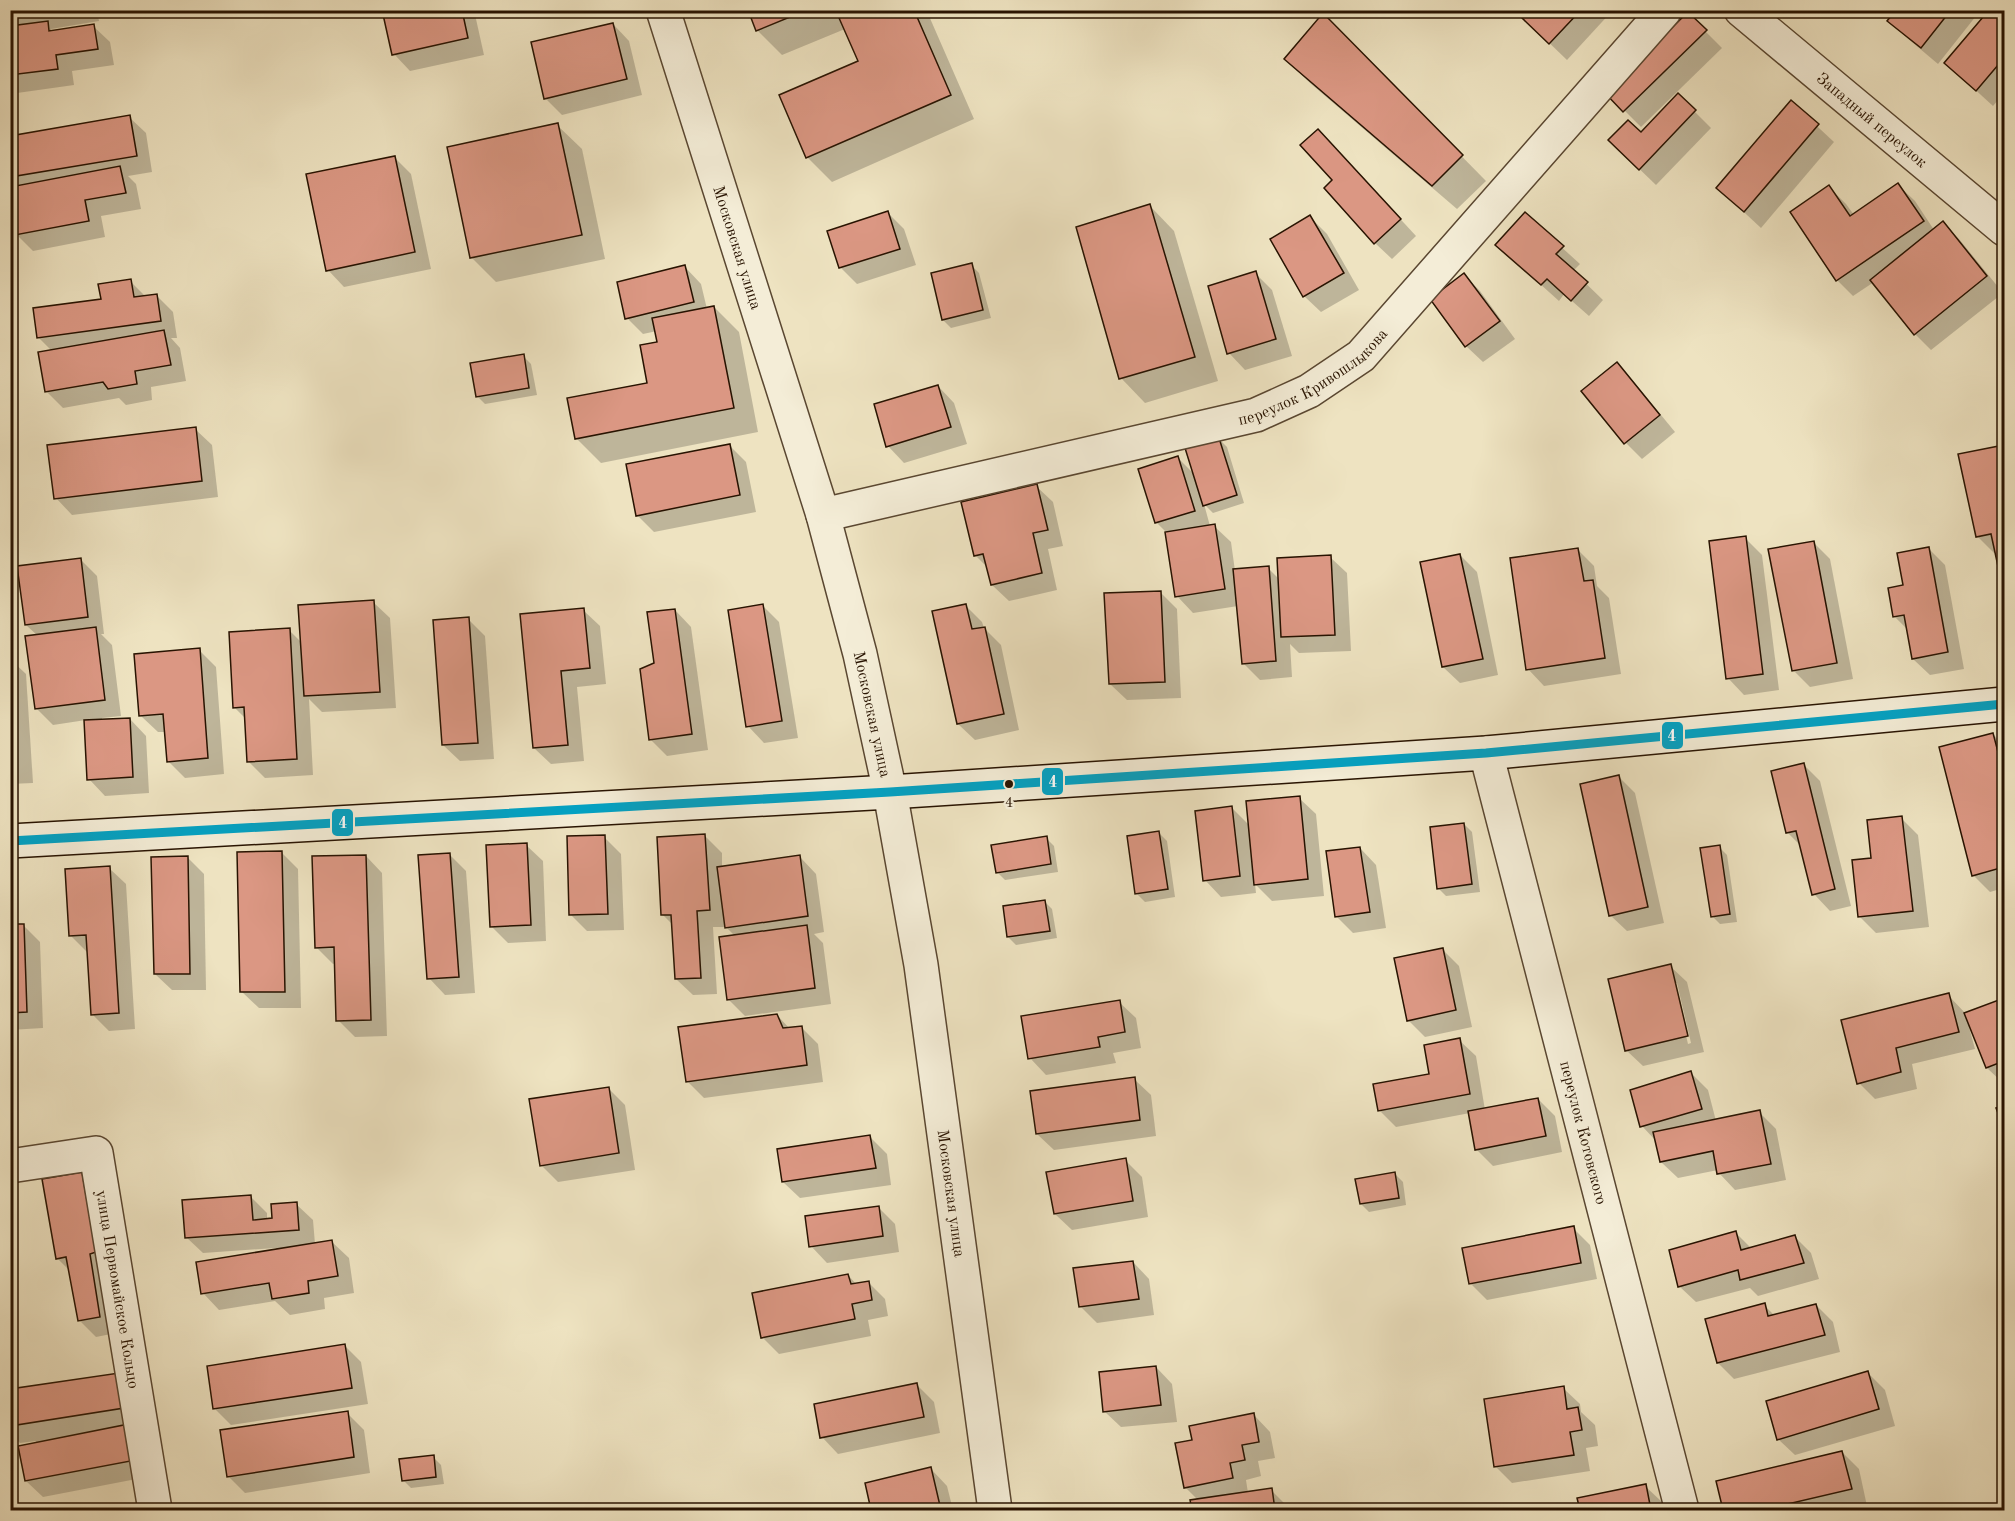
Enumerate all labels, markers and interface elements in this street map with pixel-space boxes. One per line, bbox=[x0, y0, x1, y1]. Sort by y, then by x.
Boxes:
street label: Западный переулок bbox=[1813, 71, 1929, 171]
street label: Московская улица bbox=[709, 184, 763, 312]
street label: переулок Кривошлыкова bbox=[1237, 326, 1391, 429]
street label: Московская улица bbox=[850, 650, 893, 779]
line badge: 4 bbox=[1661, 721, 1684, 750]
text: 4 bbox=[1667, 729, 1677, 745]
line badge: 4 bbox=[1041, 767, 1064, 796]
text: 4 bbox=[1048, 775, 1058, 791]
marker: 4 bbox=[1003, 778, 1015, 790]
place label: 4 bbox=[1005, 796, 1013, 810]
line badge: 4 bbox=[331, 808, 354, 837]
text: 4 bbox=[338, 816, 348, 832]
street label: переулок Котовского bbox=[1556, 1059, 1609, 1207]
street label: Московская улица bbox=[933, 1129, 967, 1259]
street label: улица Первомайское Кольцо bbox=[92, 1189, 141, 1390]

